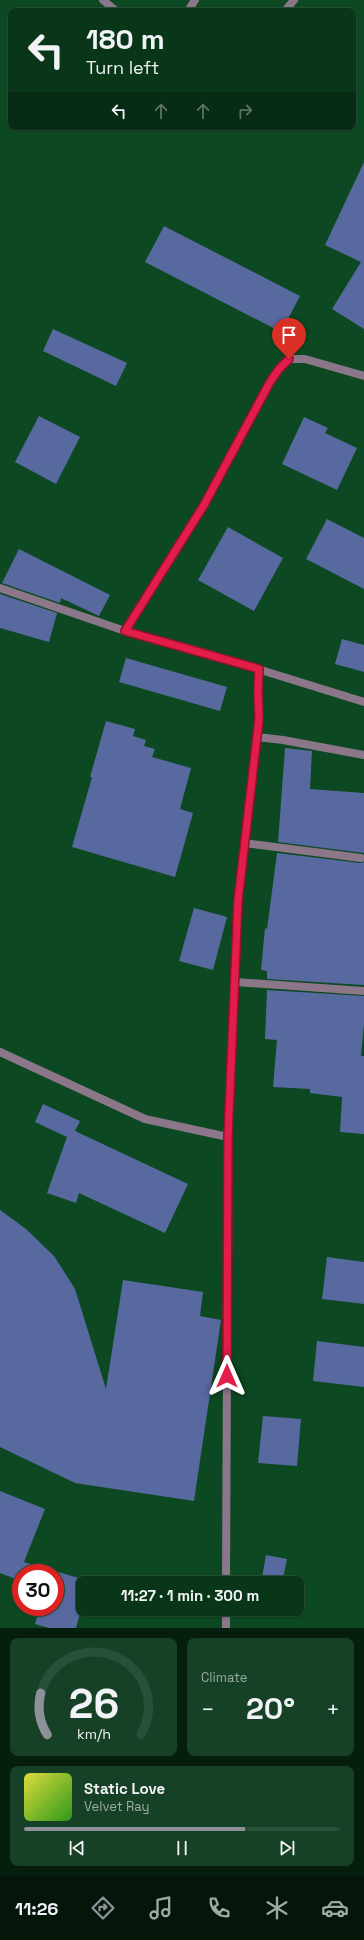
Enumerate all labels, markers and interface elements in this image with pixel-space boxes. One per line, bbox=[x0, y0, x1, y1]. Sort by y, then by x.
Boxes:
text: 180 m bbox=[86, 21, 165, 57]
icon: left bbox=[20, 24, 72, 76]
text: Turn left bbox=[86, 56, 159, 79]
icon: left bbox=[108, 100, 130, 122]
icon: ahead bbox=[150, 100, 172, 122]
icon: ahead bbox=[192, 100, 214, 122]
icon: right bbox=[234, 100, 256, 122]
pin bbox=[272, 318, 306, 359]
icon: arrive bbox=[278, 324, 300, 346]
position arrow bbox=[206, 1355, 248, 1397]
speed limit sign: 30 bbox=[12, 1564, 64, 1616]
text: 11:27 · 1 min · 300 m bbox=[121, 1586, 259, 1605]
text: Climate bbox=[201, 1669, 247, 1686]
text: 26 bbox=[68, 1677, 119, 1730]
text: 20° bbox=[246, 1689, 295, 1728]
text: − bbox=[201, 1695, 215, 1723]
text: + bbox=[326, 1695, 340, 1723]
text: km/h bbox=[76, 1725, 111, 1743]
text: Static Love bbox=[84, 1779, 165, 1798]
text: Velvet Ray bbox=[84, 1798, 149, 1815]
icon: previous bbox=[66, 1837, 88, 1859]
icon: pause bbox=[171, 1837, 193, 1859]
icon: next bbox=[276, 1837, 298, 1859]
icon: directions bbox=[89, 1894, 117, 1922]
icon: music bbox=[147, 1894, 175, 1922]
icon: phone bbox=[205, 1894, 233, 1922]
icon: climate bbox=[263, 1894, 291, 1922]
icon: car bbox=[321, 1894, 349, 1922]
text: 11:26 bbox=[15, 1897, 58, 1920]

